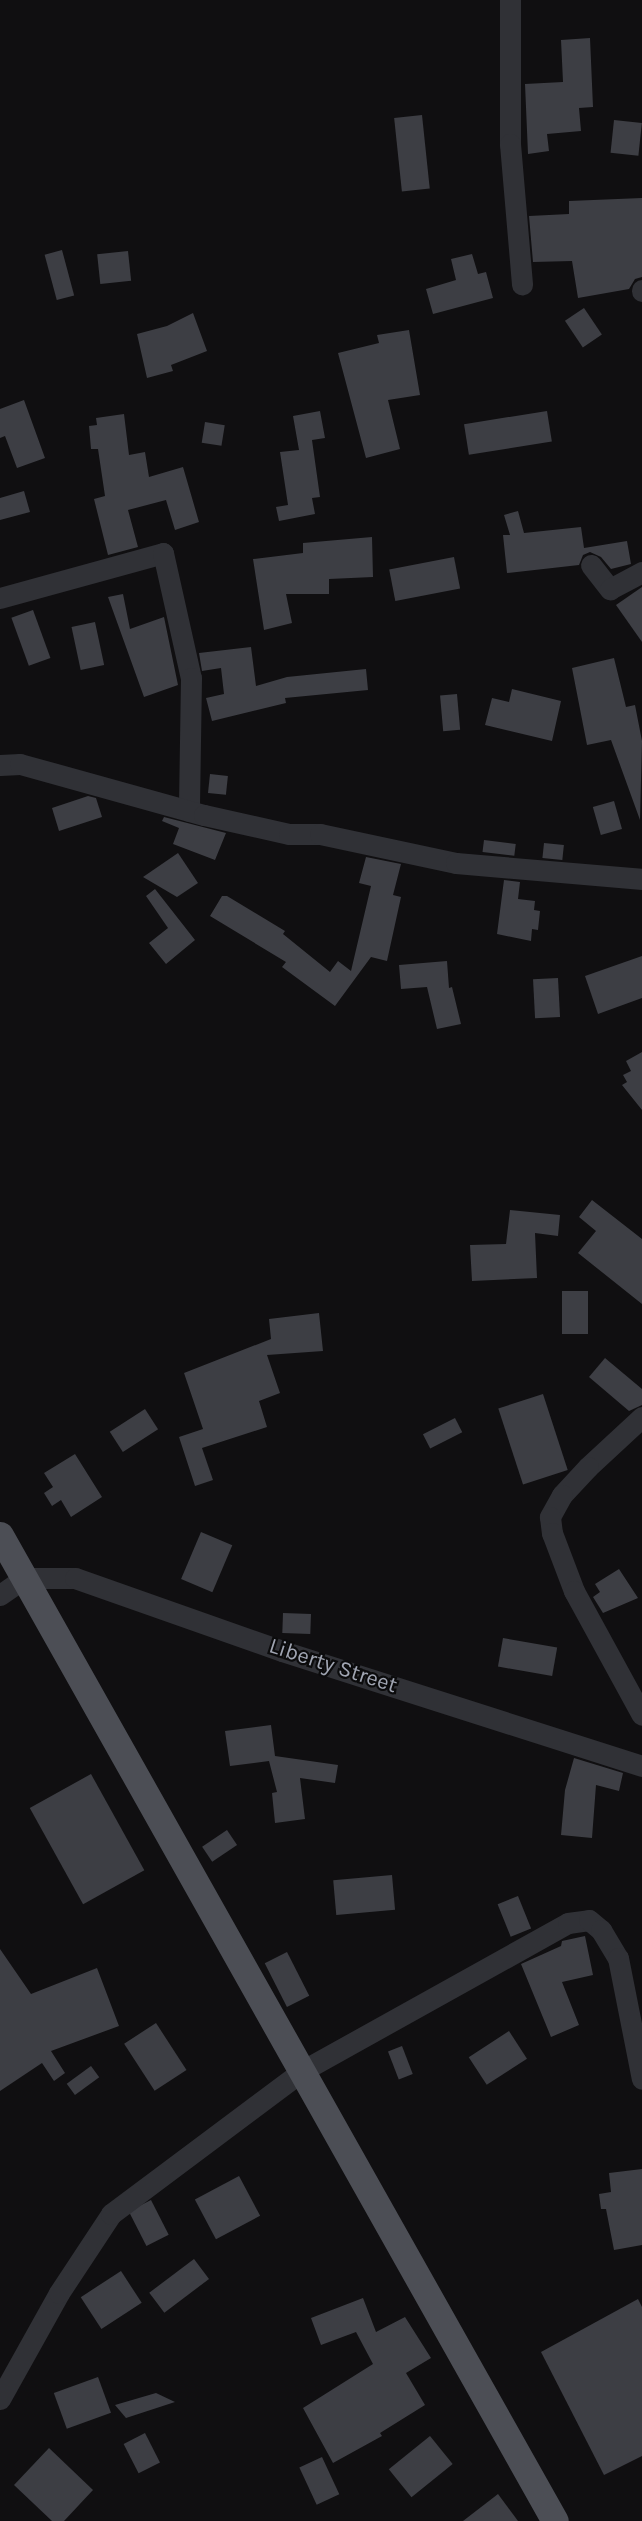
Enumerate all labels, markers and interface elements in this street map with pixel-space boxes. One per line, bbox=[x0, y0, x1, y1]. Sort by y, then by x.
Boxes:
street label: Liberty Street bbox=[266, 1633, 400, 1699]

